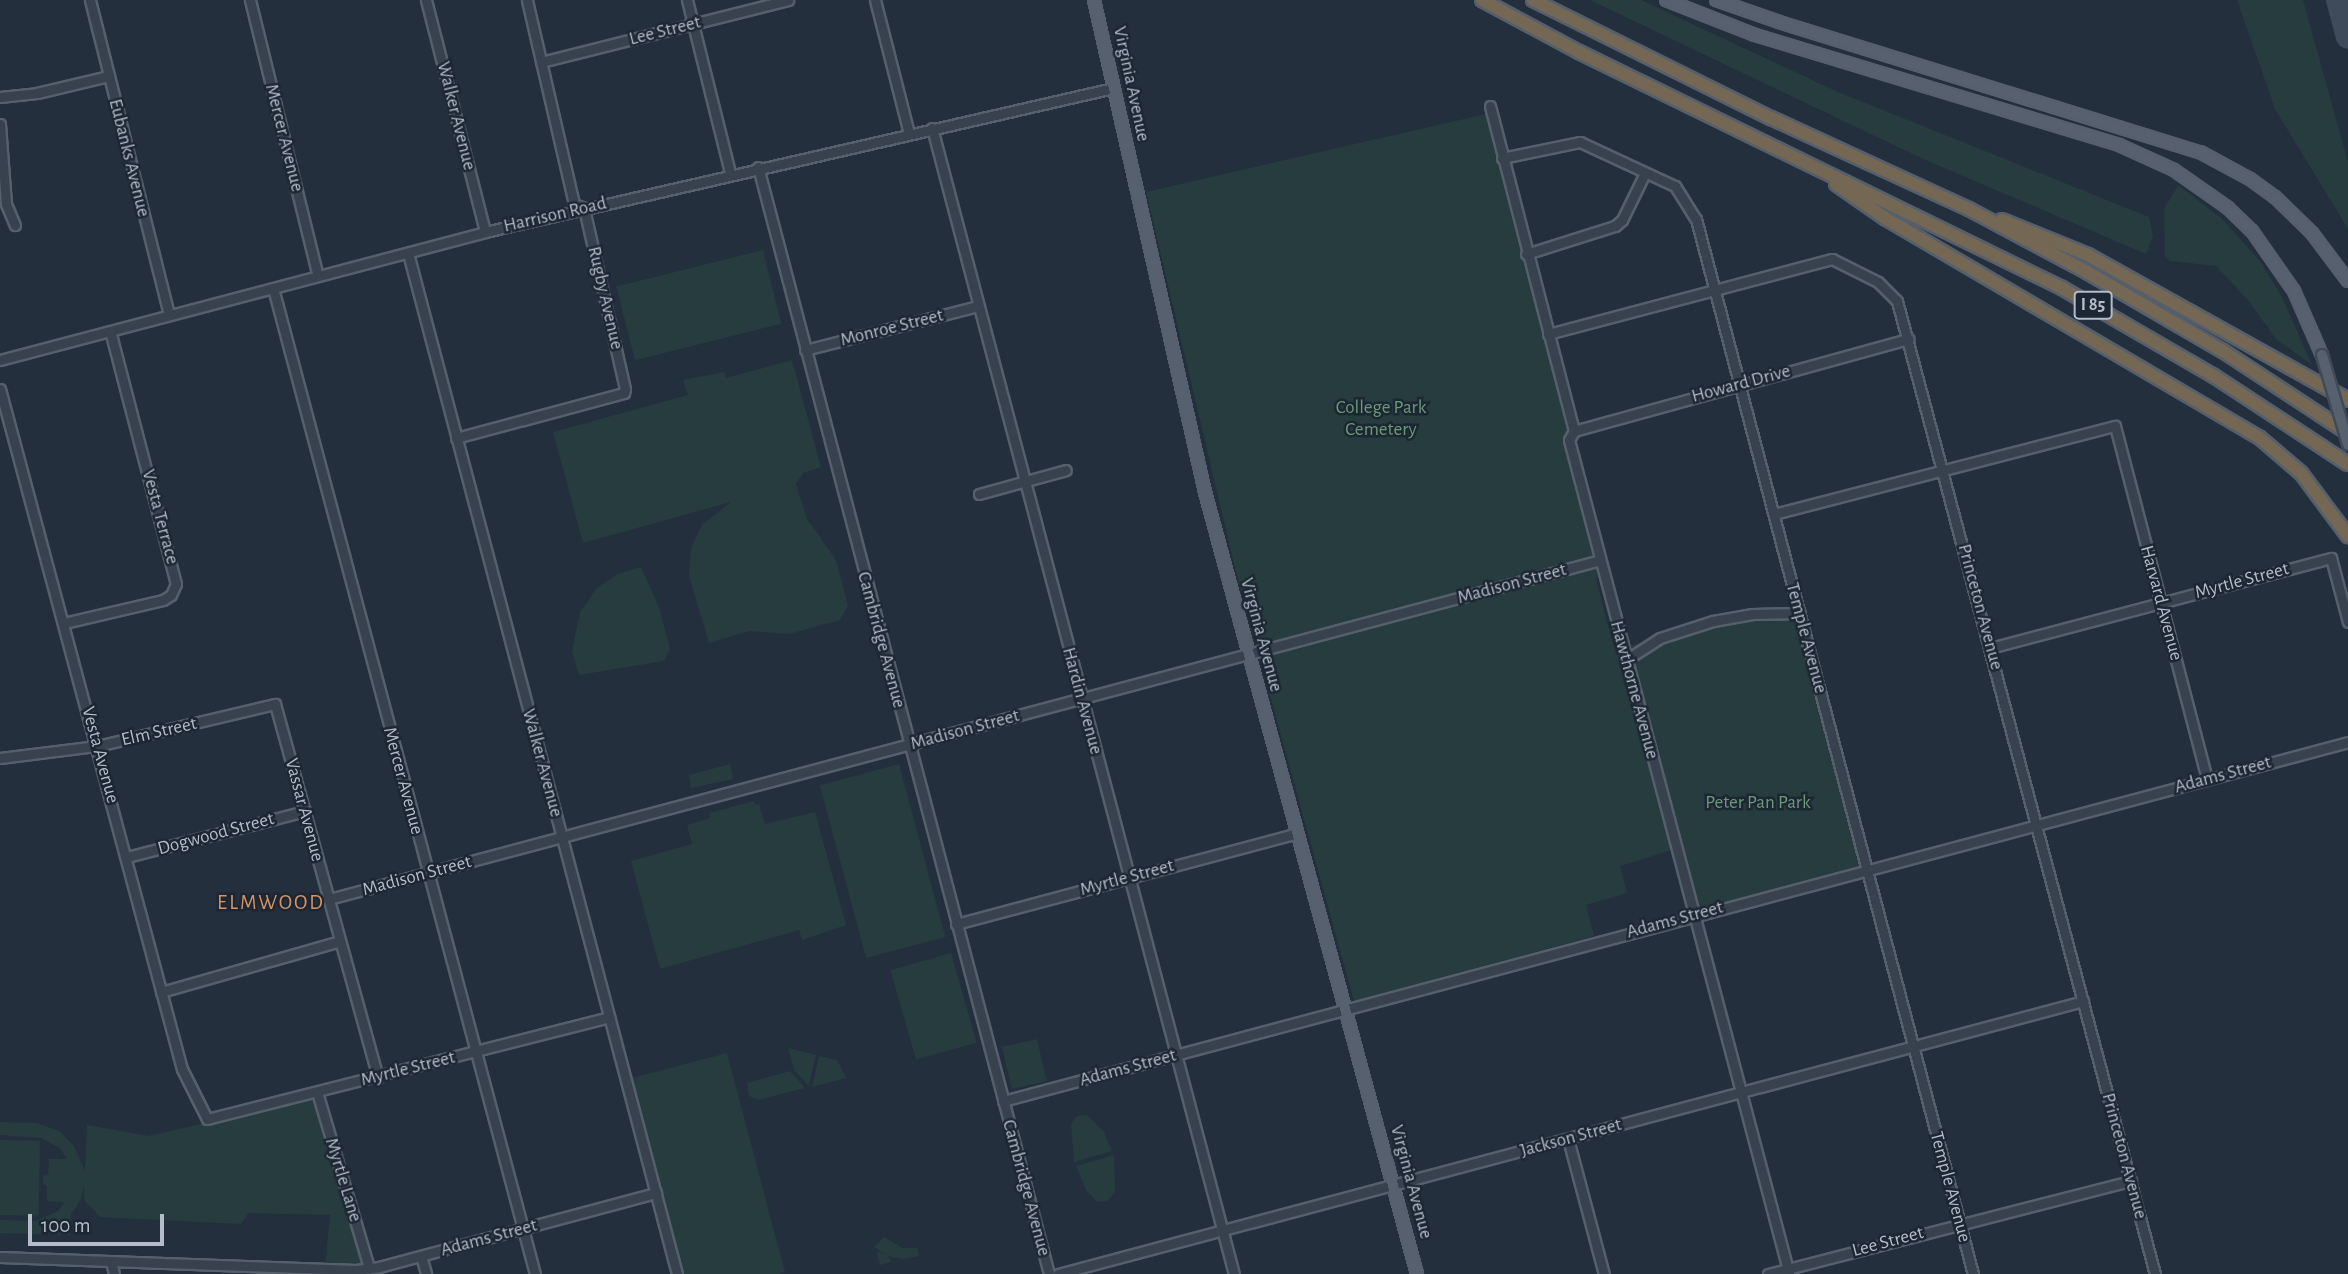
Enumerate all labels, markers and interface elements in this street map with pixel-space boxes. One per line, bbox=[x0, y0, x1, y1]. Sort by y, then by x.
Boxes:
street label: Lee Street bbox=[627, 11, 703, 51]
street label: Virginia Avenue bbox=[1108, 24, 1154, 144]
street label: Walker Avenue bbox=[431, 59, 481, 173]
street label: Mercer Avenue bbox=[260, 82, 308, 194]
street label: Eubanks Avenue bbox=[103, 97, 155, 219]
street label: Harrison Road bbox=[501, 192, 609, 238]
street label: Rugby Avenue bbox=[582, 244, 628, 352]
road number: I 85 bbox=[2072, 290, 2114, 320]
street label: Monroe Street bbox=[838, 304, 946, 352]
street label: Howard Drive bbox=[1689, 360, 1793, 408]
park label: College Park Cemetery bbox=[1336, 397, 1426, 441]
street label: Vesta Terrace bbox=[136, 467, 184, 567]
street label: Princeton Avenue bbox=[1952, 542, 2008, 672]
street label: Harvard Avenue bbox=[2135, 543, 2187, 663]
street label: Myrtle Street bbox=[2193, 558, 2291, 604]
street label: Madison Street bbox=[1455, 559, 1569, 609]
street label: Cambridge Avenue bbox=[852, 569, 910, 711]
street label: Virginia Avenue bbox=[1235, 576, 1287, 694]
street label: Temple Avenue bbox=[1780, 580, 1832, 696]
street label: Hawthorne Avenue bbox=[1605, 618, 1663, 762]
street label: Hardin Avenue bbox=[1057, 645, 1107, 757]
street label: Vesta Avenue bbox=[76, 704, 124, 806]
street label: Madison Street bbox=[908, 705, 1022, 755]
street label: Walker Avenue bbox=[517, 706, 567, 820]
street label: Elm Street bbox=[119, 712, 199, 752]
street label: Mercer Avenue bbox=[378, 725, 428, 837]
street label: Adams Street bbox=[2172, 751, 2274, 799]
street label: Vassar Avenue bbox=[279, 756, 329, 864]
park label: Peter Pan Park bbox=[1705, 792, 1811, 814]
street label: Dogwood Street bbox=[155, 807, 277, 861]
street label: Madison Street bbox=[360, 851, 474, 901]
street label: Myrtle Street bbox=[1078, 855, 1176, 901]
district label: ELMWOOD bbox=[218, 890, 324, 916]
street label: Adams Street bbox=[1624, 896, 1726, 944]
street label: Adams Street bbox=[1077, 1044, 1179, 1092]
street label: Myrtle Street bbox=[359, 1046, 457, 1092]
street label: Princeton Avenue bbox=[2096, 1091, 2152, 1221]
street label: Jackson Street bbox=[1518, 1114, 1624, 1162]
street label: Cambridge Avenue bbox=[997, 1117, 1055, 1259]
street label: Virginia Avenue bbox=[1385, 1123, 1437, 1241]
street label: Temple Avenue bbox=[1924, 1129, 1976, 1245]
street label: Myrtle Lane bbox=[319, 1135, 367, 1225]
scale bar bbox=[32, 1200, 168, 1244]
street label: Adams Street bbox=[438, 1214, 540, 1262]
text: 100 m bbox=[41, 1215, 91, 1236]
street label: Lee Street bbox=[1850, 1222, 1926, 1262]

